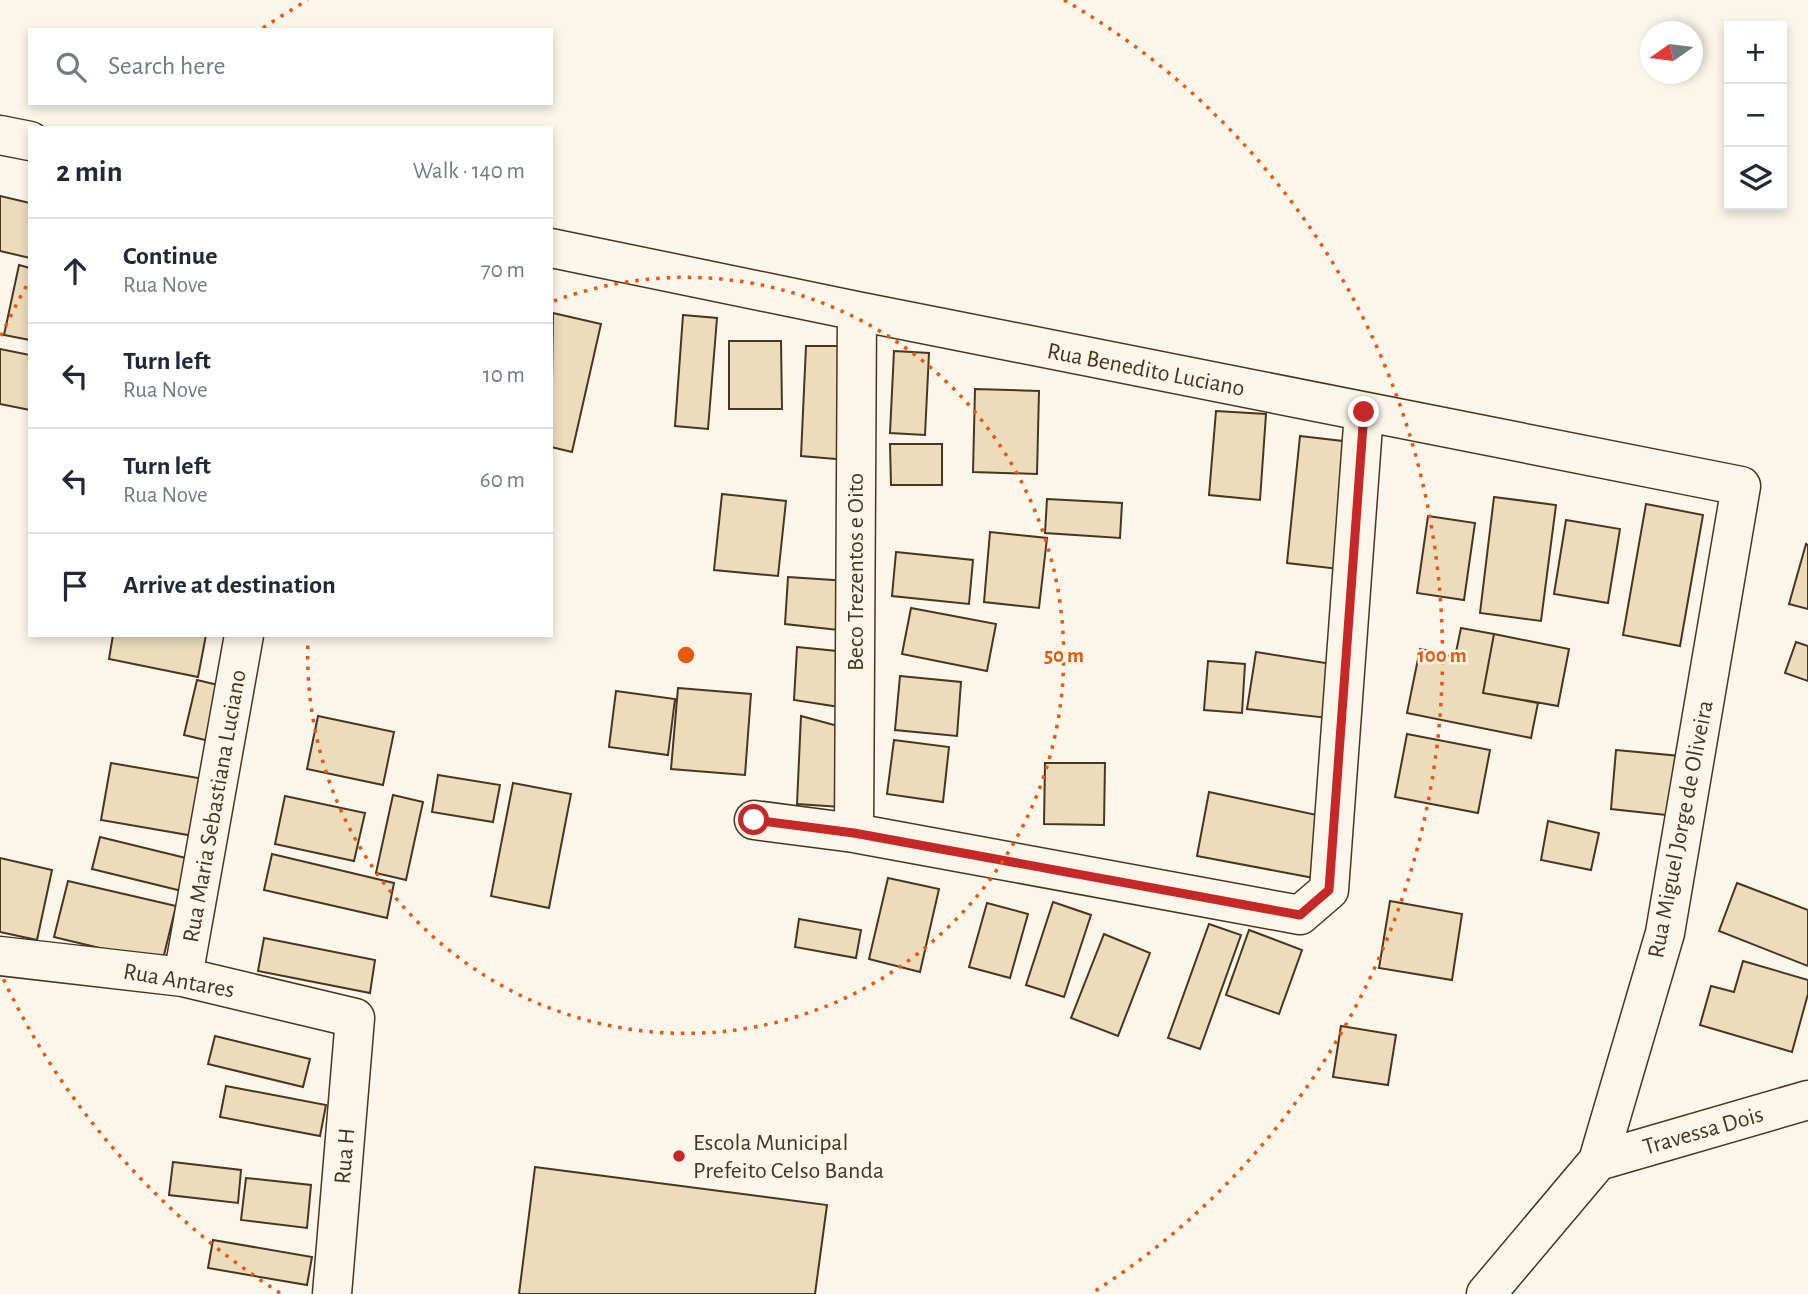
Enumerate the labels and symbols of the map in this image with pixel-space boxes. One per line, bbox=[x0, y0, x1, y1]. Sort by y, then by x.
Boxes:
north arrow bbox=[1640, 21, 1703, 84]
street label: Rua Benedito Luciano bbox=[1045, 339, 1247, 401]
route end bbox=[1348, 396, 1379, 427]
street label: Beco Trezentos e Oito bbox=[844, 473, 868, 671]
centre of rings bbox=[674, 643, 698, 667]
text: 50 m bbox=[1044, 645, 1084, 666]
text: 100 m bbox=[1417, 645, 1467, 666]
street label: Rua Maria Sebastiana Luciano bbox=[179, 668, 251, 944]
street label: Rua Miguel Jorge de Oliveira bbox=[1644, 698, 1718, 960]
route start bbox=[738, 804, 769, 835]
street label: Rua Antares bbox=[121, 959, 236, 1003]
street label: Travessa Dois bbox=[1640, 1102, 1766, 1160]
street label: Rua H bbox=[331, 1127, 359, 1185]
place label: Escola Municipal Prefeito Celso Banda bbox=[693, 1131, 884, 1183]
marker: Escola Municipal Prefeito Celso Banda bbox=[671, 1148, 687, 1164]

